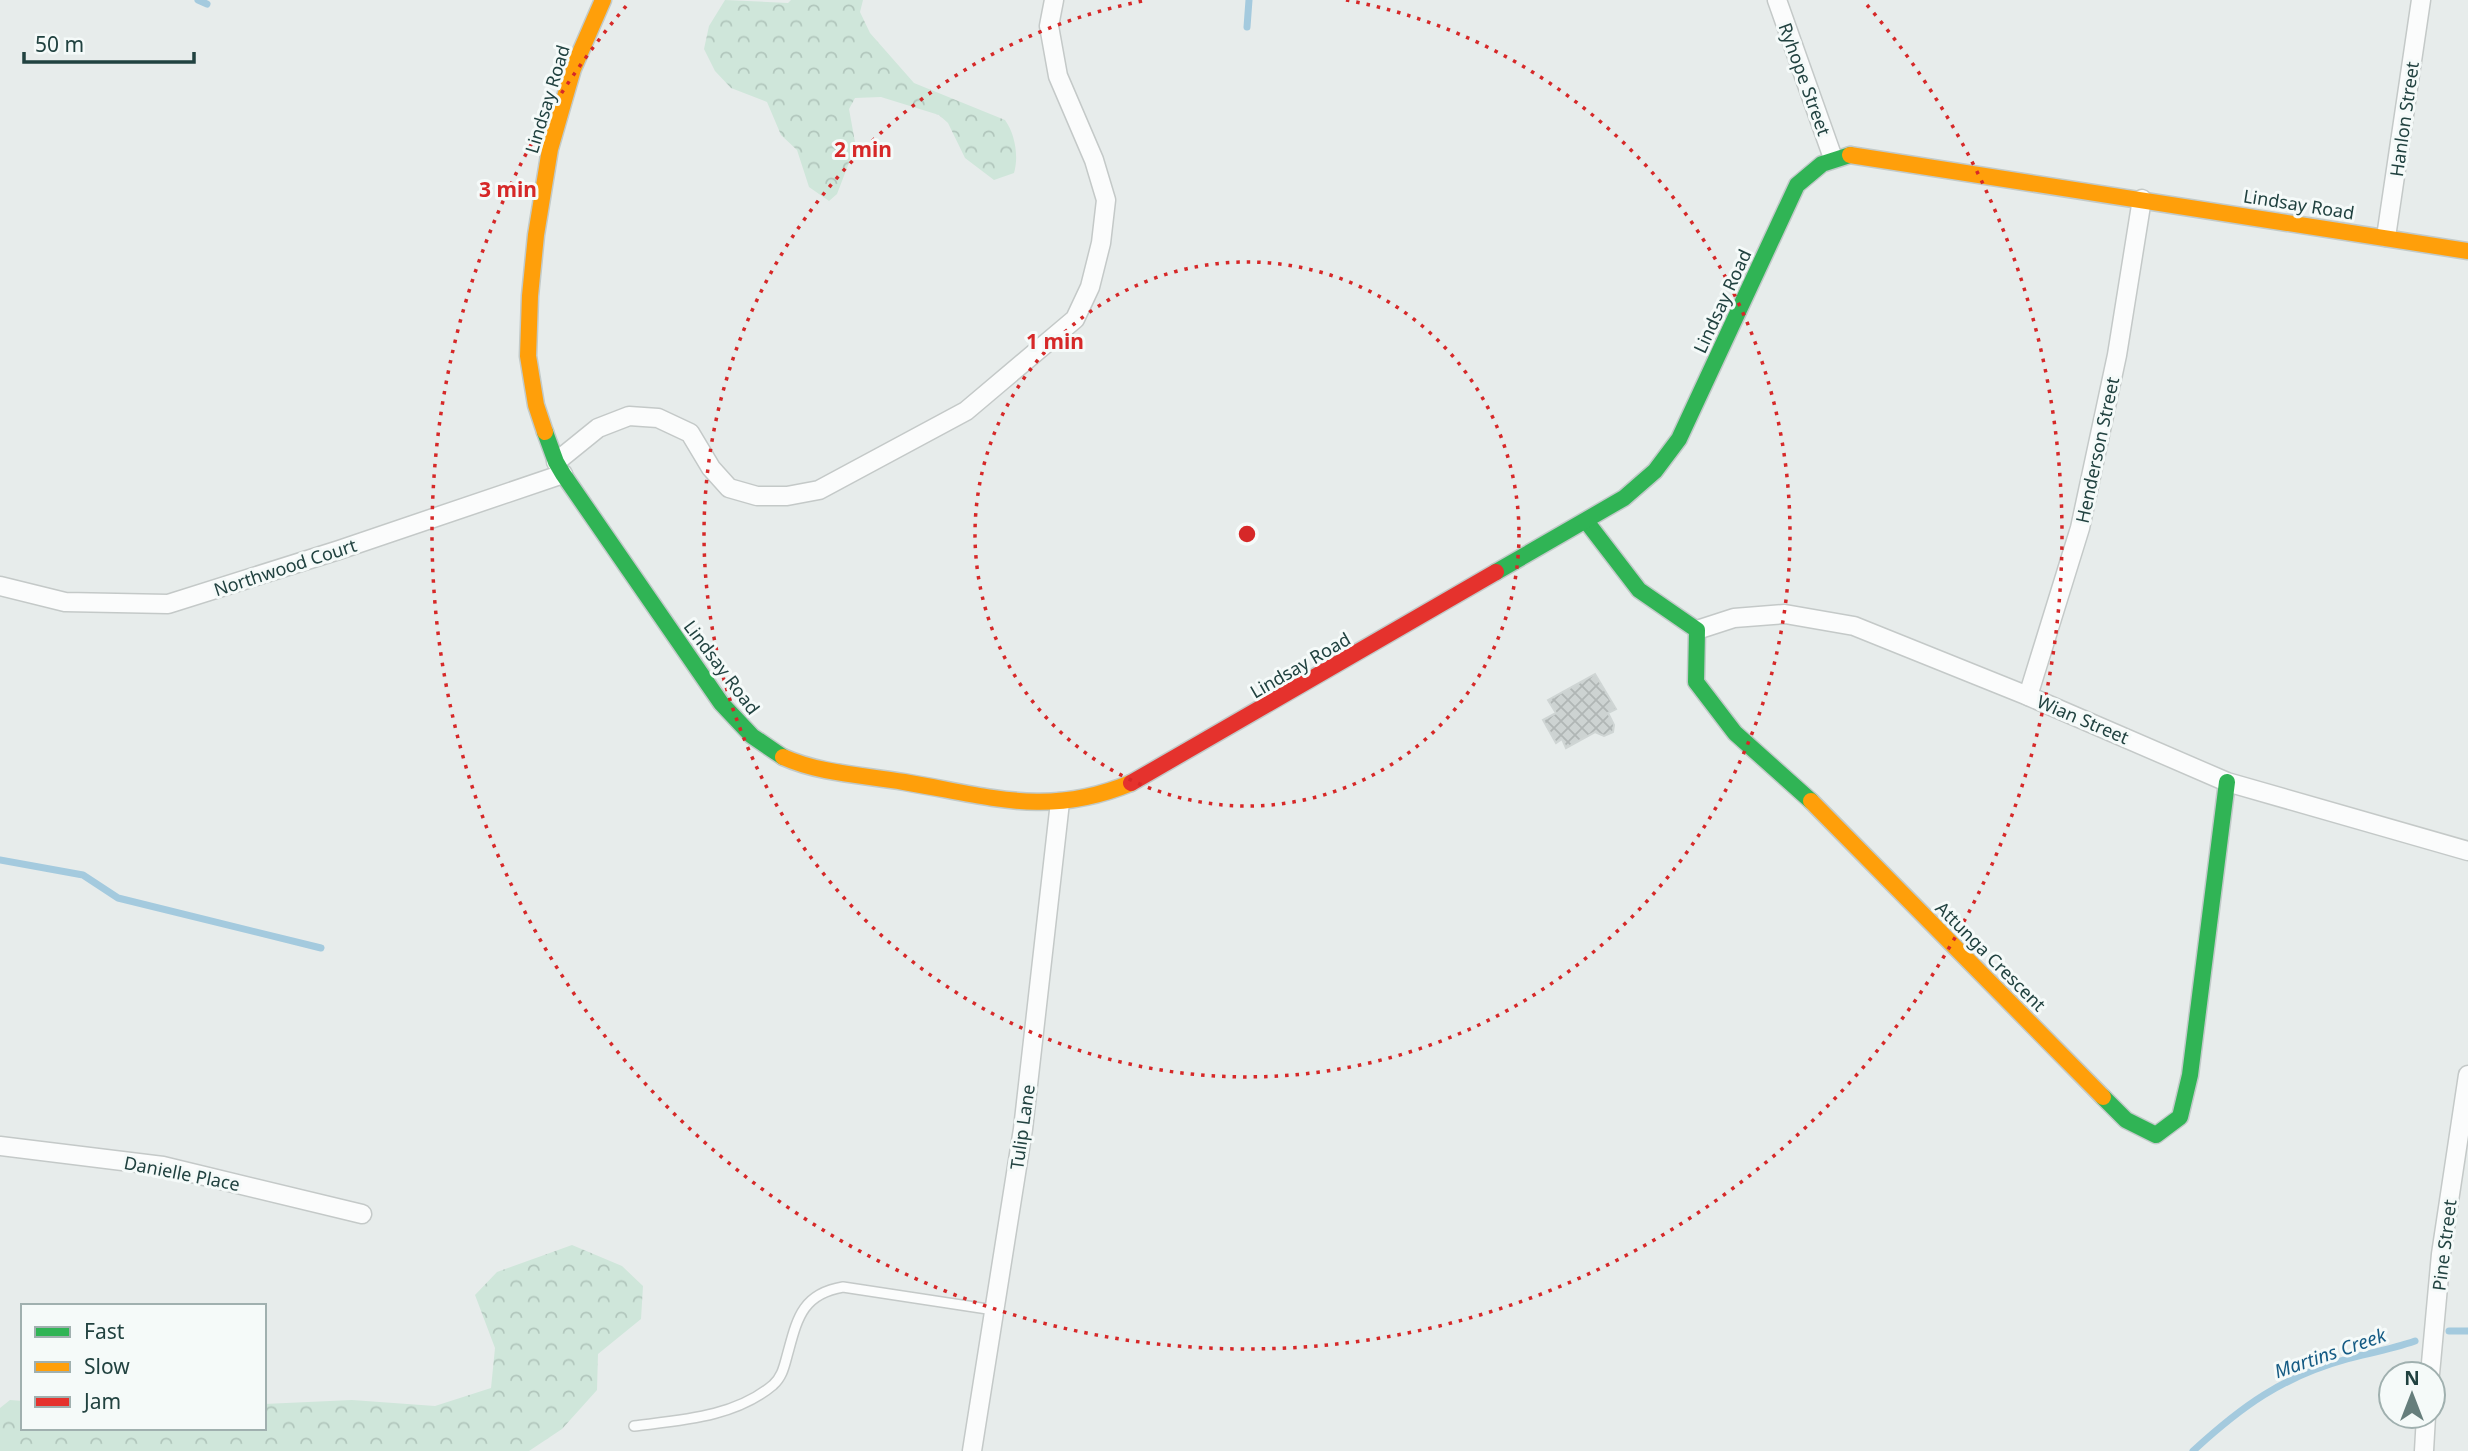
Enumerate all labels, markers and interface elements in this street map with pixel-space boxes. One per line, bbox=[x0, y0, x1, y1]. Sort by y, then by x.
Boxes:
street label: Ryhope Street bbox=[1773, 19, 1837, 139]
scale bar bbox=[24, 21, 194, 65]
text: 50 m bbox=[35, 30, 84, 58]
street label: Lindsay Road bbox=[519, 42, 575, 156]
street label: Hanlon Street bbox=[2384, 59, 2424, 178]
text: 2 min bbox=[834, 135, 892, 163]
text: 3 min bbox=[479, 175, 537, 203]
street label: Lindsay Road bbox=[2242, 183, 2356, 225]
street label: Lindsay Road bbox=[1687, 245, 1757, 357]
text: 1 min bbox=[1026, 327, 1084, 355]
street label: Henderson Street bbox=[2070, 374, 2124, 525]
centre of rings bbox=[1235, 522, 1259, 546]
street label: Northwood Court bbox=[211, 532, 360, 601]
street label: Lindsay Road bbox=[679, 615, 765, 719]
street label: Lindsay Road bbox=[1245, 627, 1355, 703]
street label: Wian Street bbox=[2033, 689, 2133, 749]
street label: Attunga Crescent bbox=[1931, 896, 2052, 1017]
street label: Tulip Lane bbox=[1004, 1083, 1040, 1171]
street label: Danielle Place bbox=[122, 1150, 242, 1196]
street label: Pine Street bbox=[2426, 1198, 2462, 1292]
legend bbox=[21, 1304, 266, 1430]
text: Fast bbox=[84, 1317, 125, 1345]
water label: Martins Creek bbox=[2271, 1322, 2390, 1384]
text: Slow bbox=[84, 1352, 130, 1380]
north arrow bbox=[2377, 1360, 2447, 1430]
text: N bbox=[2404, 1365, 2420, 1391]
text: Jam bbox=[82, 1387, 121, 1415]

